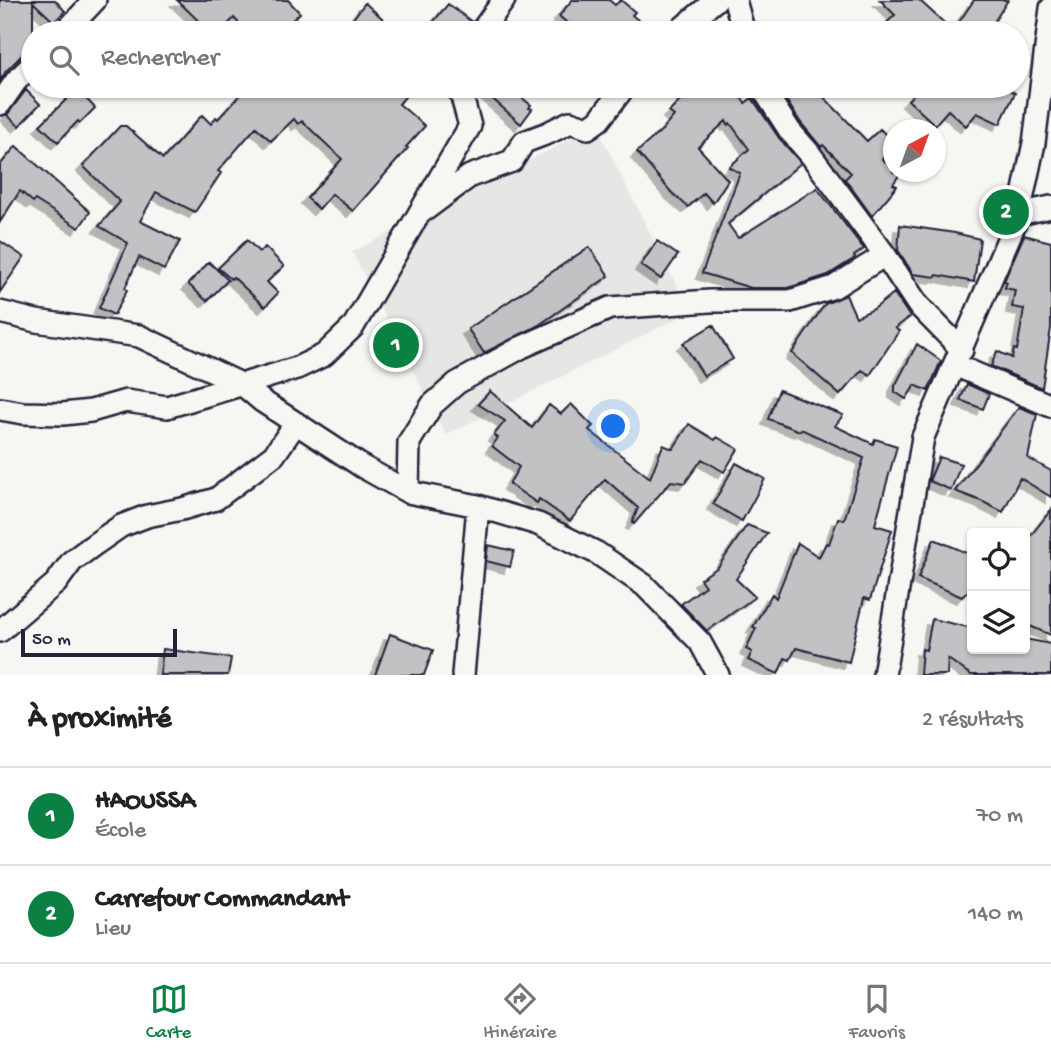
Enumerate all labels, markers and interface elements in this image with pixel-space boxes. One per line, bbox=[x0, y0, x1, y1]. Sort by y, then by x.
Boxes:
search box bbox=[21, 21, 1030, 98]
icon: search bbox=[45, 41, 83, 79]
text: Rechercher bbox=[101, 44, 219, 75]
north arrow bbox=[883, 119, 946, 182]
pin: 2 bbox=[983, 186, 1029, 238]
pin: 1 bbox=[373, 319, 419, 371]
your location bbox=[596, 409, 630, 443]
map controls bbox=[967, 528, 1030, 654]
button: locate bbox=[967, 528, 1030, 591]
button: layers bbox=[967, 591, 1030, 654]
scale bar bbox=[21, 626, 177, 658]
text: 50 m bbox=[32, 629, 71, 652]
text: À proximité bbox=[28, 703, 172, 738]
text: 2 résultats bbox=[922, 707, 1023, 734]
text: HAOUSSA bbox=[95, 787, 195, 818]
text: 1 bbox=[46, 803, 56, 830]
text: 70 m bbox=[976, 803, 1023, 830]
text: École bbox=[95, 818, 146, 845]
text: Carrefour Commandant bbox=[95, 885, 348, 916]
text: 2 bbox=[45, 901, 57, 928]
text: 140 m bbox=[968, 901, 1023, 928]
text: Lieu bbox=[95, 916, 131, 943]
tab: Carte bbox=[146, 980, 191, 1045]
tab: Itinéraire bbox=[483, 980, 556, 1045]
tab: Favoris bbox=[849, 980, 905, 1045]

